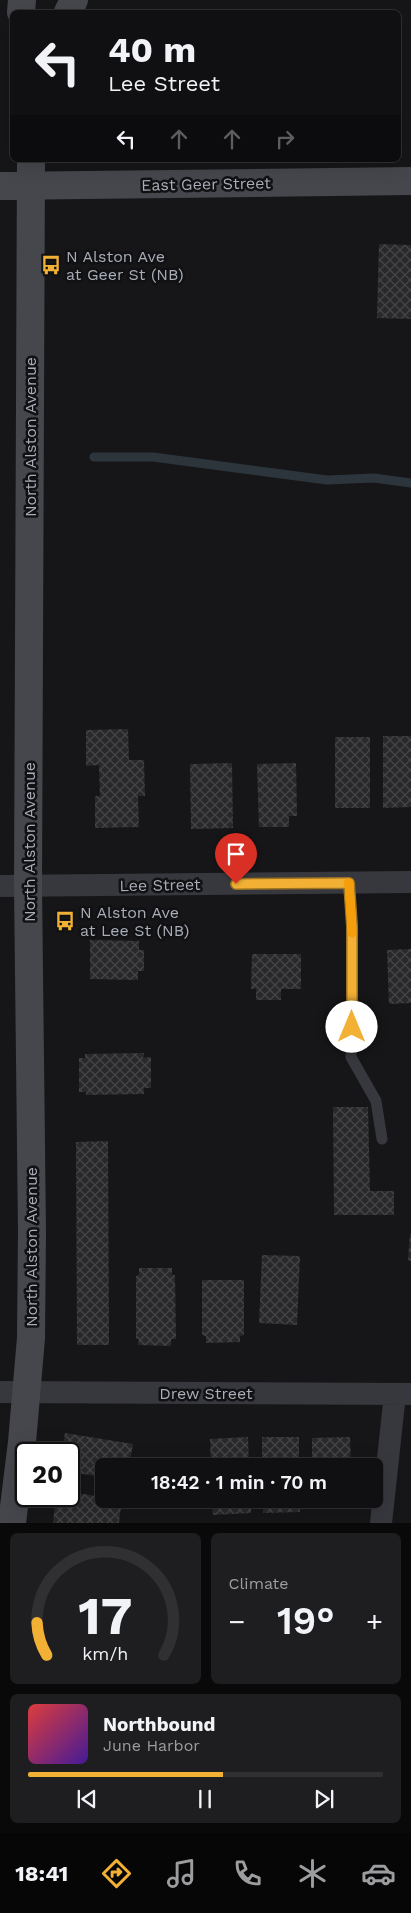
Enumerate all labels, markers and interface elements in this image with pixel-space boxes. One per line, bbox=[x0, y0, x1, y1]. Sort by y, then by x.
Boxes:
text: 40 m bbox=[108, 29, 196, 71]
icon: left bbox=[25, 30, 90, 95]
text: Lee Street bbox=[108, 71, 220, 96]
icon: left bbox=[112, 125, 140, 153]
icon: ahead bbox=[165, 125, 193, 153]
icon: ahead bbox=[218, 125, 246, 153]
icon: right bbox=[271, 125, 299, 153]
street label: East Geer Street bbox=[141, 173, 271, 195]
place label: N Alston Ave at Geer St (NB) bbox=[66, 247, 184, 284]
bus stop icon: N Alston Ave at Geer St (NB) bbox=[40, 254, 62, 276]
street label: North Alston Avenue bbox=[21, 357, 40, 517]
street label: North Alston Avenue bbox=[20, 762, 39, 922]
pin bbox=[215, 833, 257, 884]
icon: arrive bbox=[222, 840, 250, 868]
street label: Lee Street bbox=[119, 875, 201, 895]
place label: N Alston Ave at Lee St (NB) bbox=[80, 903, 189, 940]
bus stop icon: N Alston Ave at Lee St (NB) bbox=[54, 910, 76, 932]
position arrow bbox=[325, 1000, 377, 1052]
street label: North Alston Avenue bbox=[22, 1167, 41, 1327]
street label: Drew Street bbox=[159, 1384, 253, 1403]
speed limit sign: 20 bbox=[15, 1442, 80, 1507]
text: 18:42 · 1 min · 70 m bbox=[151, 1471, 327, 1494]
text: Climate bbox=[229, 1574, 289, 1593]
text: 17 bbox=[78, 1586, 132, 1647]
text: 19° bbox=[277, 1599, 335, 1643]
text: − bbox=[229, 1605, 245, 1638]
text: + bbox=[366, 1605, 383, 1638]
text: km/h bbox=[82, 1643, 128, 1664]
text: Northbound bbox=[103, 1713, 215, 1736]
text: June Harbor bbox=[103, 1736, 200, 1755]
icon: previous bbox=[73, 1785, 101, 1813]
icon: pause bbox=[191, 1785, 219, 1813]
icon: next bbox=[310, 1785, 338, 1813]
icon: directions bbox=[99, 1856, 134, 1891]
icon: music bbox=[164, 1856, 199, 1891]
icon: phone bbox=[230, 1856, 265, 1891]
icon: climate bbox=[295, 1856, 330, 1891]
icon: car bbox=[361, 1856, 396, 1891]
text: 18:41 bbox=[15, 1861, 68, 1886]

